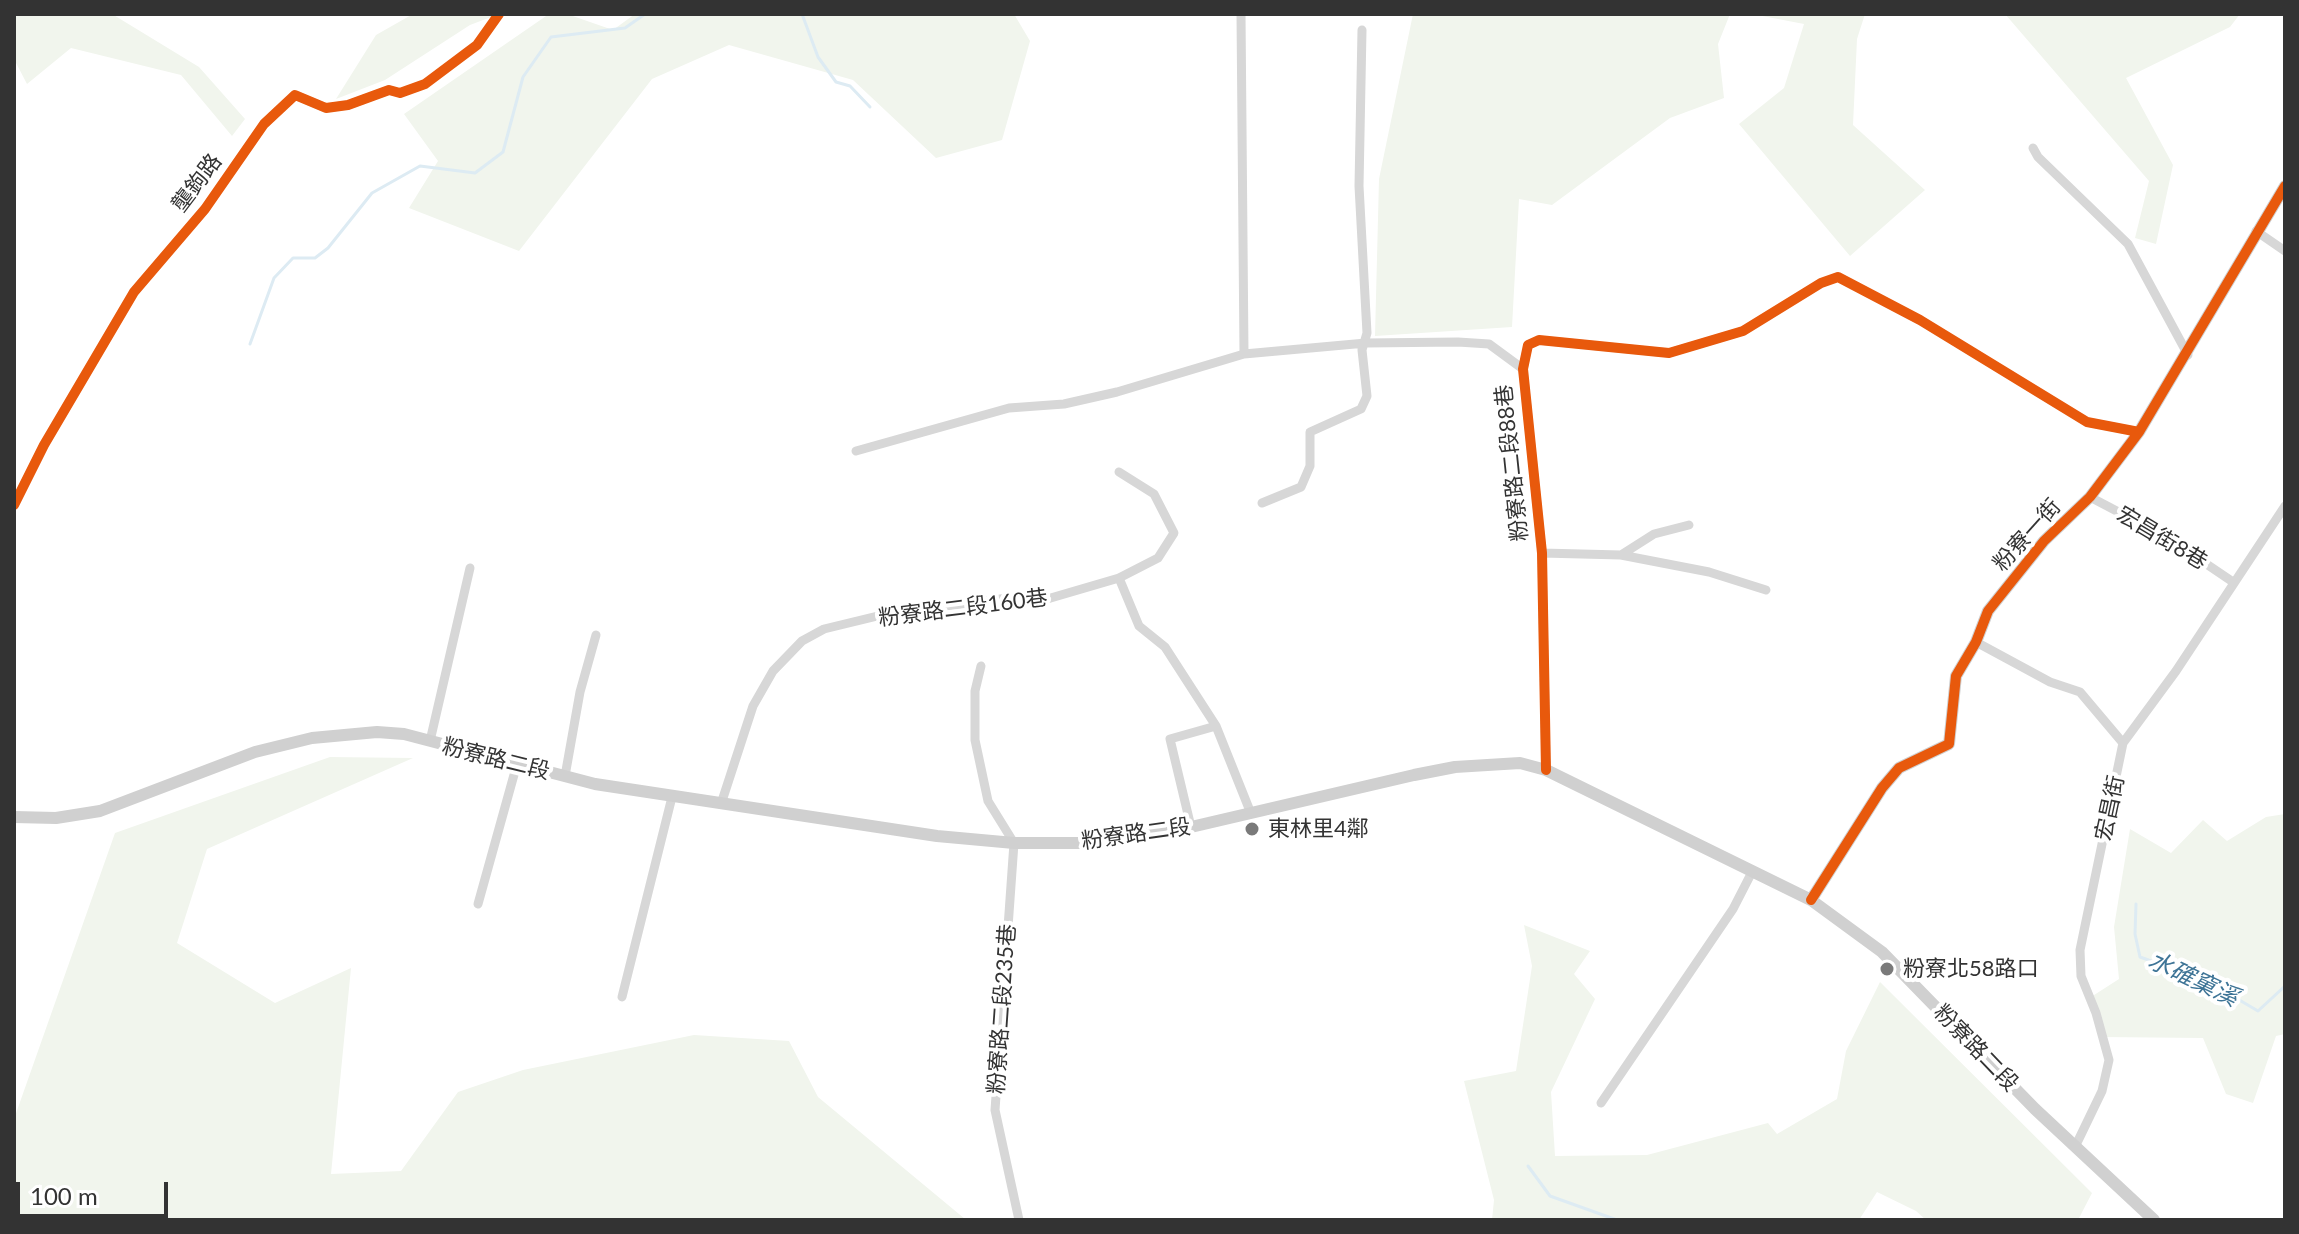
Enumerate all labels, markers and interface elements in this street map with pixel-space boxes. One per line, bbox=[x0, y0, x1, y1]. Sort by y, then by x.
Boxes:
street label: 壟鉤路 bbox=[167, 149, 227, 217]
street label: 粉寮路二段88巷 bbox=[1491, 383, 1533, 543]
street label: 粉寮一街 bbox=[1988, 493, 2066, 577]
street label: 宏昌街8巷 bbox=[2112, 501, 2212, 575]
street label: 粉寮路二段160巷 bbox=[877, 585, 1049, 631]
street label: 粉寮路二段 bbox=[439, 733, 553, 785]
street label: 宏昌街 bbox=[2090, 773, 2130, 843]
street label: 粉寮路二段 bbox=[1080, 813, 1192, 855]
place label: 東林里4鄰 bbox=[1268, 816, 1369, 842]
marker: 東林里4鄰 bbox=[1243, 820, 1261, 838]
street label: 粉寮路二段235巷 bbox=[983, 923, 1021, 1095]
water label: 水確窠溪 bbox=[2143, 946, 2243, 1012]
place label: 粉寮北58路口 bbox=[1903, 956, 2039, 982]
marker: 粉寮北58路口 bbox=[1878, 960, 1896, 978]
street label: 粉寮路二段 bbox=[1928, 999, 2024, 1097]
scale bar bbox=[20, 1166, 172, 1216]
text: 100 m bbox=[30, 1181, 98, 1210]

